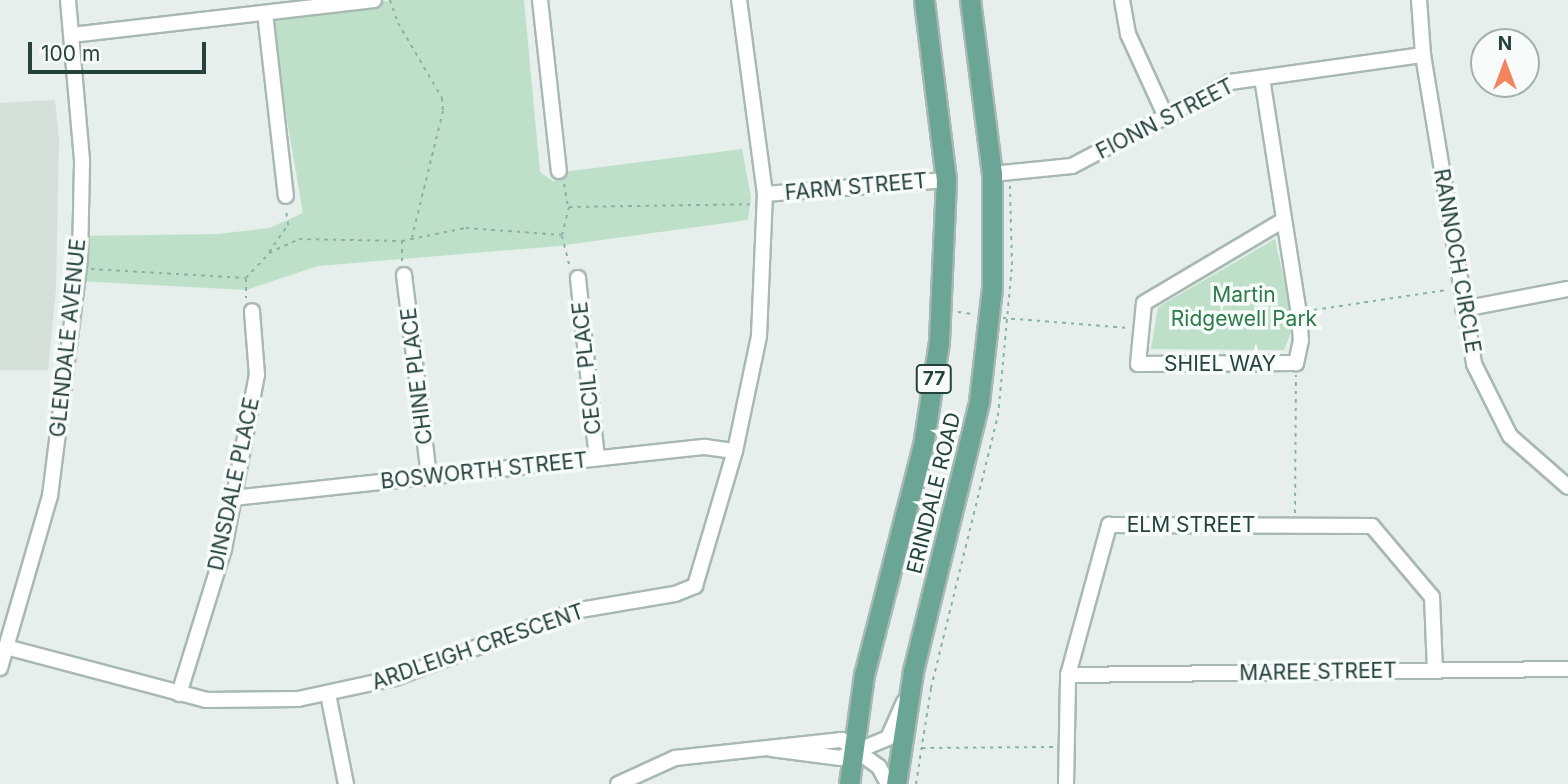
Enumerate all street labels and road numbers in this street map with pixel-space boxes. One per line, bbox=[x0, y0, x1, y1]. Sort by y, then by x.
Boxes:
street label: FIONN STREET bbox=[1092, 73, 1238, 165]
street label: RANNOCH CIRCLE bbox=[1428, 167, 1486, 355]
street label: FARM STREET bbox=[784, 168, 928, 206]
street label: GLENDALE AVENUE bbox=[45, 237, 91, 439]
street label: CECIL PLACE bbox=[567, 300, 607, 436]
street label: CHINE PLACE bbox=[396, 306, 438, 446]
street label: SHIEL WAY bbox=[1164, 351, 1276, 377]
road number: 77 bbox=[915, 364, 953, 394]
street label: DINSDALE PLACE bbox=[203, 395, 265, 573]
street label: ERINDALE ROAD bbox=[902, 410, 966, 576]
street label: BOSWORTH STREET bbox=[379, 448, 589, 494]
street label: ELM STREET bbox=[1127, 512, 1255, 538]
street label: ARDLEIGH CRESCENT bbox=[369, 599, 587, 695]
street label: MAREE STREET bbox=[1239, 658, 1397, 686]

